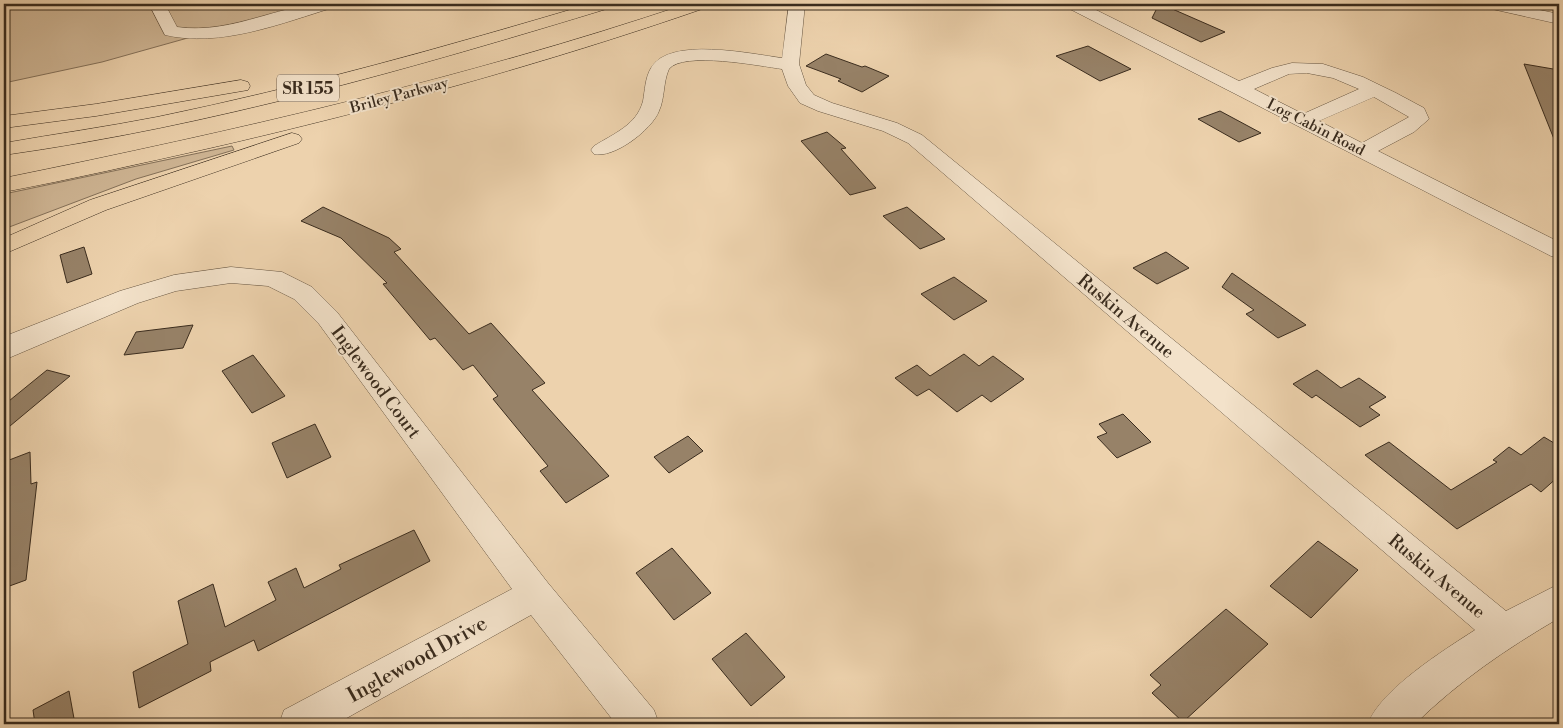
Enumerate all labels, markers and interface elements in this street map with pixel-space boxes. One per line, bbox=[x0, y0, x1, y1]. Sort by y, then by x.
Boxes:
street label: Briley Parkway bbox=[347, 73, 451, 118]
road number: SR 155 bbox=[277, 75, 339, 102]
street label: Log Cabin Road bbox=[1264, 95, 1368, 161]
street label: Ruskin Avenue bbox=[1072, 269, 1179, 364]
street label: Inglewood Court bbox=[326, 321, 426, 444]
street label: Ruskin Avenue bbox=[1383, 529, 1490, 624]
street label: Inglewood Drive bbox=[343, 611, 492, 709]

